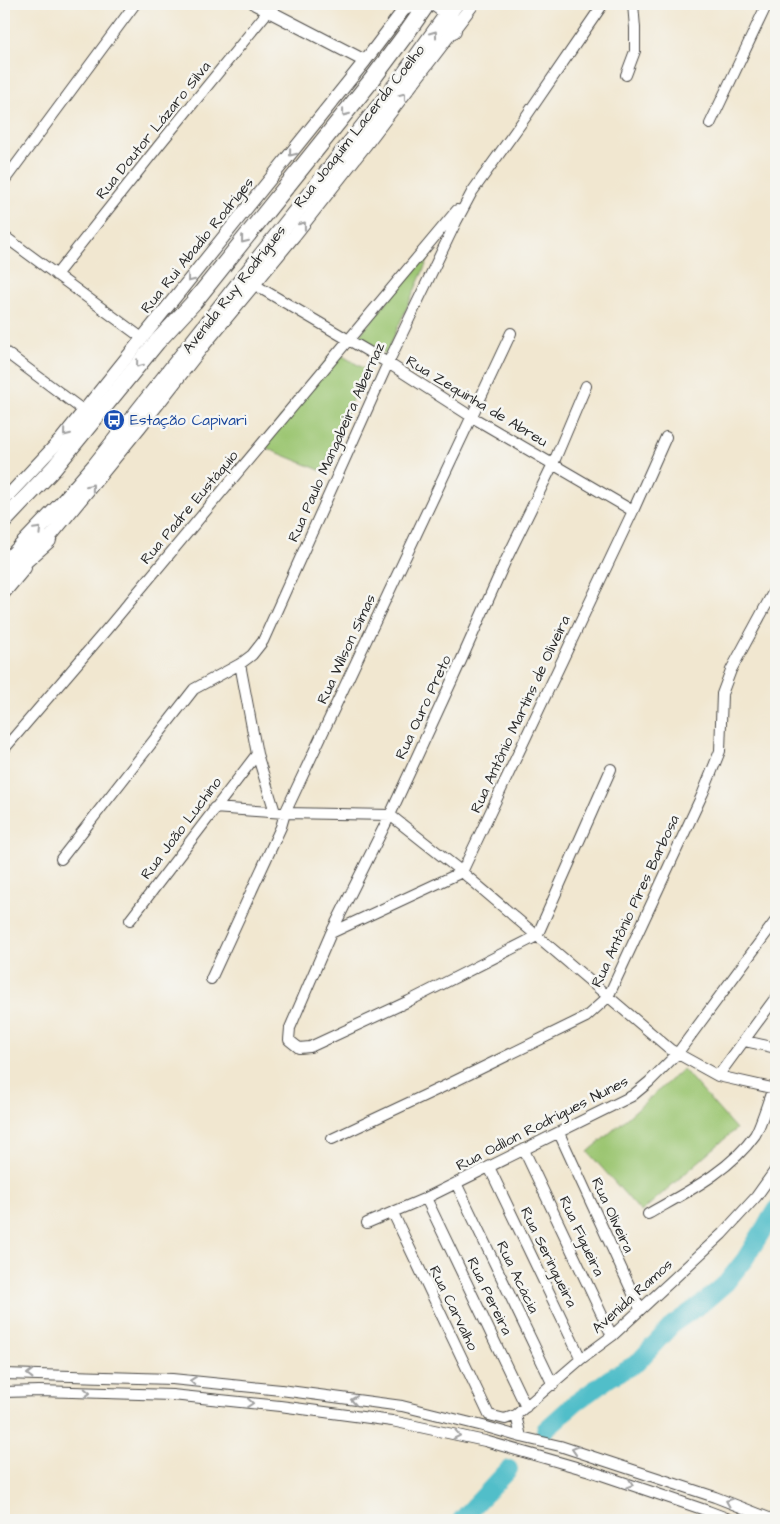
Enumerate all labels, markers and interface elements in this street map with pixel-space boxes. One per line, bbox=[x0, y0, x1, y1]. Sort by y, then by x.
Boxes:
one-way arrow bbox=[428, 30, 437, 40]
street label: Rua Joaquim Lacerda Coelho bbox=[289, 40, 430, 212]
street label: Rua Doutor Lázaro Silva bbox=[91, 57, 216, 204]
one-way arrow bbox=[397, 92, 406, 102]
one-way arrow bbox=[343, 107, 351, 116]
one-way arrow bbox=[288, 147, 297, 156]
street label: Rua Rui Abadio Rodriges bbox=[136, 173, 260, 318]
street label: Avenida Ruy Rodrigues bbox=[178, 220, 292, 358]
one-way arrow bbox=[298, 221, 307, 230]
one-way arrow bbox=[241, 234, 249, 243]
one-way arrow bbox=[187, 273, 195, 282]
street label: Rua Paulo Mangabeira Albernaz bbox=[283, 339, 391, 546]
street label: Rua Zequinha de Abreu bbox=[402, 351, 552, 452]
one-way arrow bbox=[136, 358, 144, 367]
bus stop icon: Estação Capivari bbox=[102, 408, 126, 432]
place label: Estação Capivari bbox=[130, 410, 247, 431]
one-way arrow bbox=[63, 427, 72, 436]
street label: Rua Padre Eustáquio bbox=[135, 445, 244, 569]
one-way arrow bbox=[86, 484, 94, 493]
one-way arrow bbox=[32, 526, 41, 535]
street label: Rua Wilson Simas bbox=[312, 590, 381, 708]
street label: Rua Antônio Martins de Oliveira bbox=[465, 612, 576, 817]
street label: Rua Ouro Preto bbox=[390, 651, 457, 763]
street label: Rua João Luchino bbox=[136, 772, 227, 884]
street label: Rua Antônio Pires Barbosa bbox=[586, 811, 685, 991]
street label: Rua Odilon Rodrigues Nunes bbox=[452, 1071, 633, 1177]
street label: Rua Oliveira bbox=[586, 1174, 639, 1257]
street label: Rua Figueira bbox=[553, 1193, 609, 1280]
street label: Rua Seringueira bbox=[514, 1203, 582, 1312]
street label: Rua Acácia bbox=[491, 1238, 544, 1317]
street label: Rua Pereira bbox=[462, 1254, 518, 1339]
street label: Avenida Ramos bbox=[587, 1254, 678, 1338]
street label: Rua Carvalho bbox=[424, 1262, 483, 1355]
one-way arrow bbox=[26, 1369, 34, 1379]
one-way arrow bbox=[188, 1376, 196, 1387]
one-way arrow bbox=[84, 1387, 92, 1398]
one-way arrow bbox=[350, 1395, 358, 1405]
one-way arrow bbox=[246, 1397, 254, 1408]
one-way arrow bbox=[452, 1429, 461, 1440]
one-way arrow bbox=[571, 1446, 580, 1456]
one-way arrow bbox=[625, 1478, 634, 1488]
one-way arrow bbox=[725, 1498, 734, 1509]

